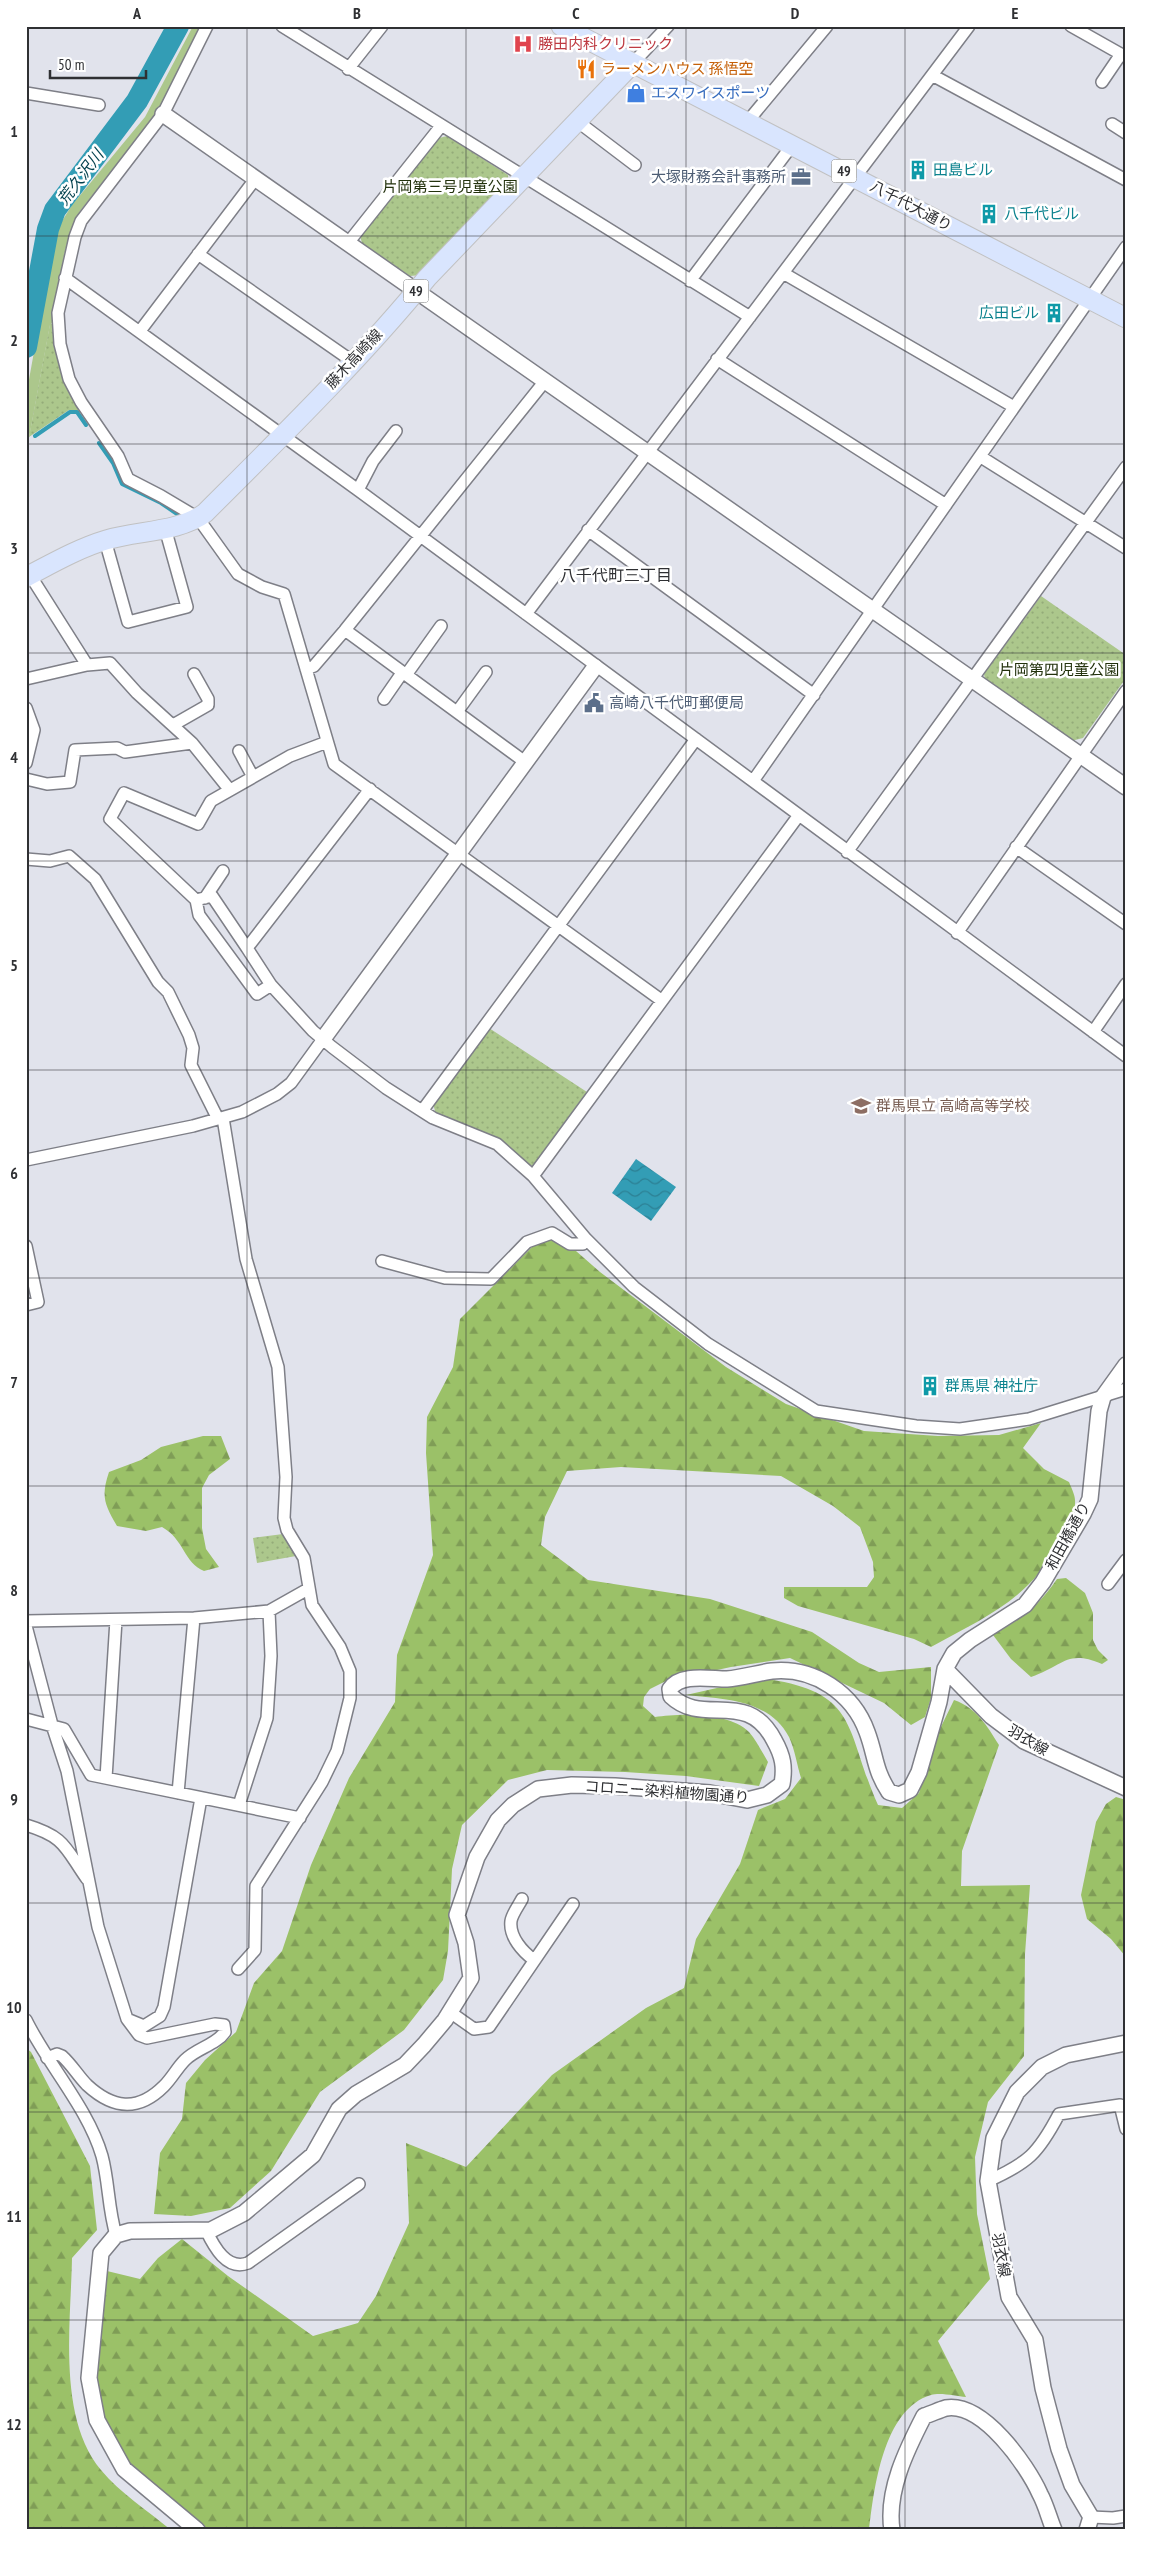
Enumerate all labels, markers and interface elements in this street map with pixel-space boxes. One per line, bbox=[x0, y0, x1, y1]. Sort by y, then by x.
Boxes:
text: A bbox=[132, 3, 142, 23]
text: B bbox=[353, 3, 361, 23]
text: C bbox=[572, 3, 580, 23]
text: D bbox=[791, 3, 800, 23]
text: E bbox=[1012, 3, 1019, 23]
hospital icon: 勝田内科クリニック bbox=[512, 33, 534, 55]
place label: 勝田内科クリニック bbox=[538, 34, 673, 53]
scale bar bbox=[50, 48, 146, 80]
text: 50 m bbox=[58, 55, 84, 74]
restaurant icon: ラーメンハウス 孫悟空 bbox=[575, 58, 597, 80]
place label: ラーメンハウス 孫悟空 bbox=[601, 59, 754, 78]
shop icon: エスワイスポーツ bbox=[625, 82, 647, 104]
place label: エスワイスポーツ bbox=[651, 83, 770, 102]
text: 1 bbox=[10, 121, 18, 141]
water label: 荒久沢川 bbox=[53, 144, 108, 209]
building icon: 田島ビル bbox=[907, 159, 929, 181]
road number: 49 bbox=[832, 160, 856, 182]
place label: 田島ビル bbox=[933, 160, 993, 179]
office icon: 大塚財務会計事務所 bbox=[790, 166, 812, 188]
place label: 大塚財務会計事務所 bbox=[651, 167, 786, 186]
street label: 八千代大通り bbox=[867, 176, 955, 235]
park label: 片岡第三号児童公園 bbox=[382, 177, 518, 196]
building icon: 八千代ビル bbox=[978, 203, 1000, 225]
place label: 八千代ビル bbox=[1004, 204, 1079, 223]
road number: 49 bbox=[404, 280, 428, 302]
building icon: 広田ビル bbox=[1043, 302, 1065, 324]
place label: 広田ビル bbox=[979, 303, 1039, 322]
street label: 藤木高崎線 bbox=[321, 325, 386, 393]
text: 2 bbox=[10, 330, 18, 350]
text: 3 bbox=[10, 538, 18, 558]
district label: 八千代町三丁目 bbox=[560, 565, 672, 585]
park label: 片岡第四児童公園 bbox=[999, 660, 1119, 679]
public building icon: 高崎八千代町郵便局 bbox=[583, 692, 605, 714]
place label: 高崎八千代町郵便局 bbox=[609, 693, 744, 712]
text: 4 bbox=[10, 747, 18, 767]
text: 5 bbox=[10, 955, 18, 975]
school or university icon: 群馬県立 高崎高等学校 bbox=[850, 1095, 872, 1117]
place label: 群馬県立 高崎高等学校 bbox=[876, 1096, 1029, 1115]
text: 6 bbox=[10, 1163, 18, 1183]
text: 7 bbox=[10, 1372, 18, 1392]
building icon: 群馬県 神社庁 bbox=[919, 1375, 941, 1397]
place label: 群馬県 神社庁 bbox=[945, 1376, 1038, 1395]
street label: 和田橋通り bbox=[1041, 1498, 1094, 1573]
text: 8 bbox=[10, 1580, 18, 1600]
street label: 羽衣線 bbox=[1004, 1720, 1052, 1759]
street label: コロニー染料植物園通り bbox=[584, 1776, 750, 1807]
text: 9 bbox=[10, 1789, 18, 1809]
text: 10 bbox=[6, 1997, 22, 2017]
text: 11 bbox=[6, 2206, 22, 2226]
street label: 羽衣線 bbox=[988, 2231, 1015, 2279]
text: 12 bbox=[6, 2414, 22, 2434]

